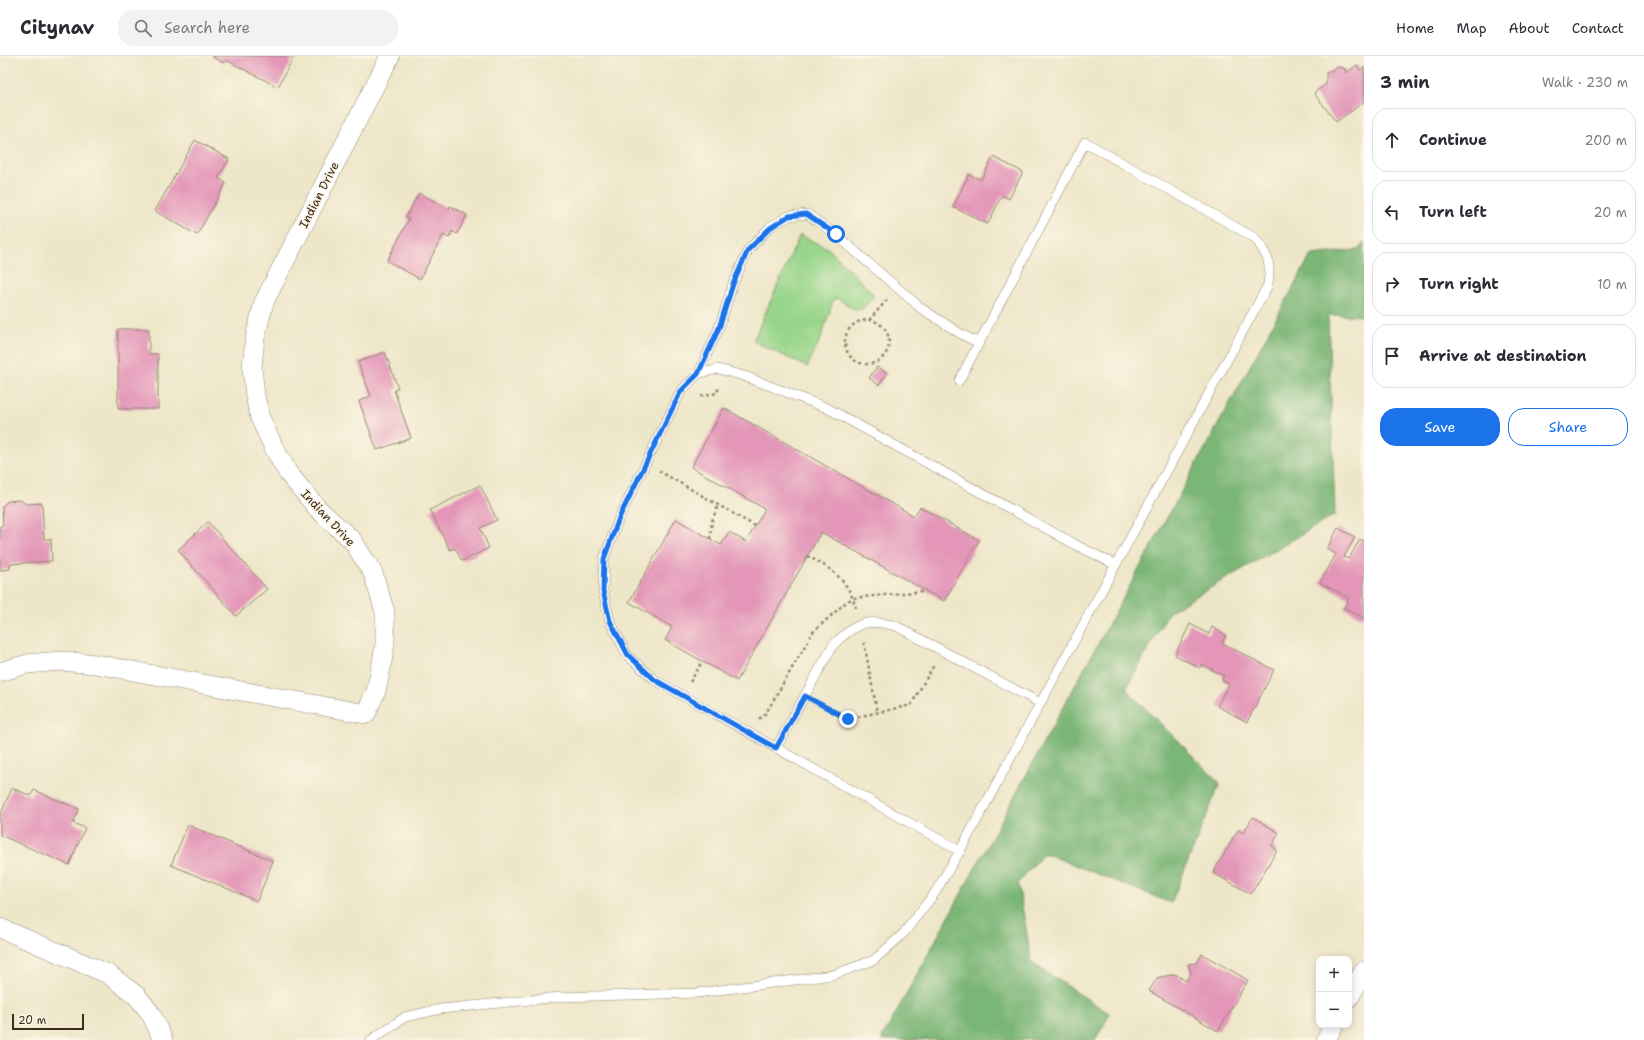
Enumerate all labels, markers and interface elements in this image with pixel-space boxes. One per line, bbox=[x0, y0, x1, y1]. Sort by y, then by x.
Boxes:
search box bbox=[118, 10, 398, 46]
text: Citynav bbox=[20, 15, 94, 40]
icon: search bbox=[132, 17, 154, 39]
text: Search here bbox=[164, 18, 250, 38]
text: Home bbox=[1396, 19, 1435, 37]
text: Map bbox=[1457, 19, 1487, 37]
text: About bbox=[1509, 19, 1550, 37]
text: Contact bbox=[1572, 19, 1624, 37]
text: 3 min bbox=[1380, 71, 1430, 93]
text: Walk · 230 m bbox=[1542, 74, 1628, 91]
icon: ahead bbox=[1381, 129, 1403, 151]
text: Continue bbox=[1419, 130, 1487, 150]
text: 200 m bbox=[1585, 132, 1627, 149]
street label: Indian Drive bbox=[295, 159, 343, 231]
icon: left bbox=[1381, 201, 1403, 223]
text: Turn left bbox=[1419, 202, 1487, 222]
text: 20 m bbox=[1594, 204, 1627, 221]
route start bbox=[827, 225, 845, 243]
icon: right bbox=[1381, 273, 1403, 295]
text: Turn right bbox=[1419, 274, 1499, 294]
text: 10 m bbox=[1597, 276, 1627, 293]
icon: arrive bbox=[1381, 345, 1403, 367]
text: Arrive at destination bbox=[1419, 346, 1587, 366]
button: Save bbox=[1380, 408, 1500, 446]
button: Share bbox=[1508, 408, 1628, 446]
street label: Indian Drive bbox=[297, 486, 359, 550]
route end bbox=[839, 710, 857, 728]
map controls bbox=[1316, 956, 1352, 1028]
button: + bbox=[1316, 956, 1352, 992]
button: − bbox=[1316, 992, 1352, 1028]
scale bar bbox=[12, 1012, 84, 1031]
text: 20 m bbox=[18, 1013, 46, 1028]

